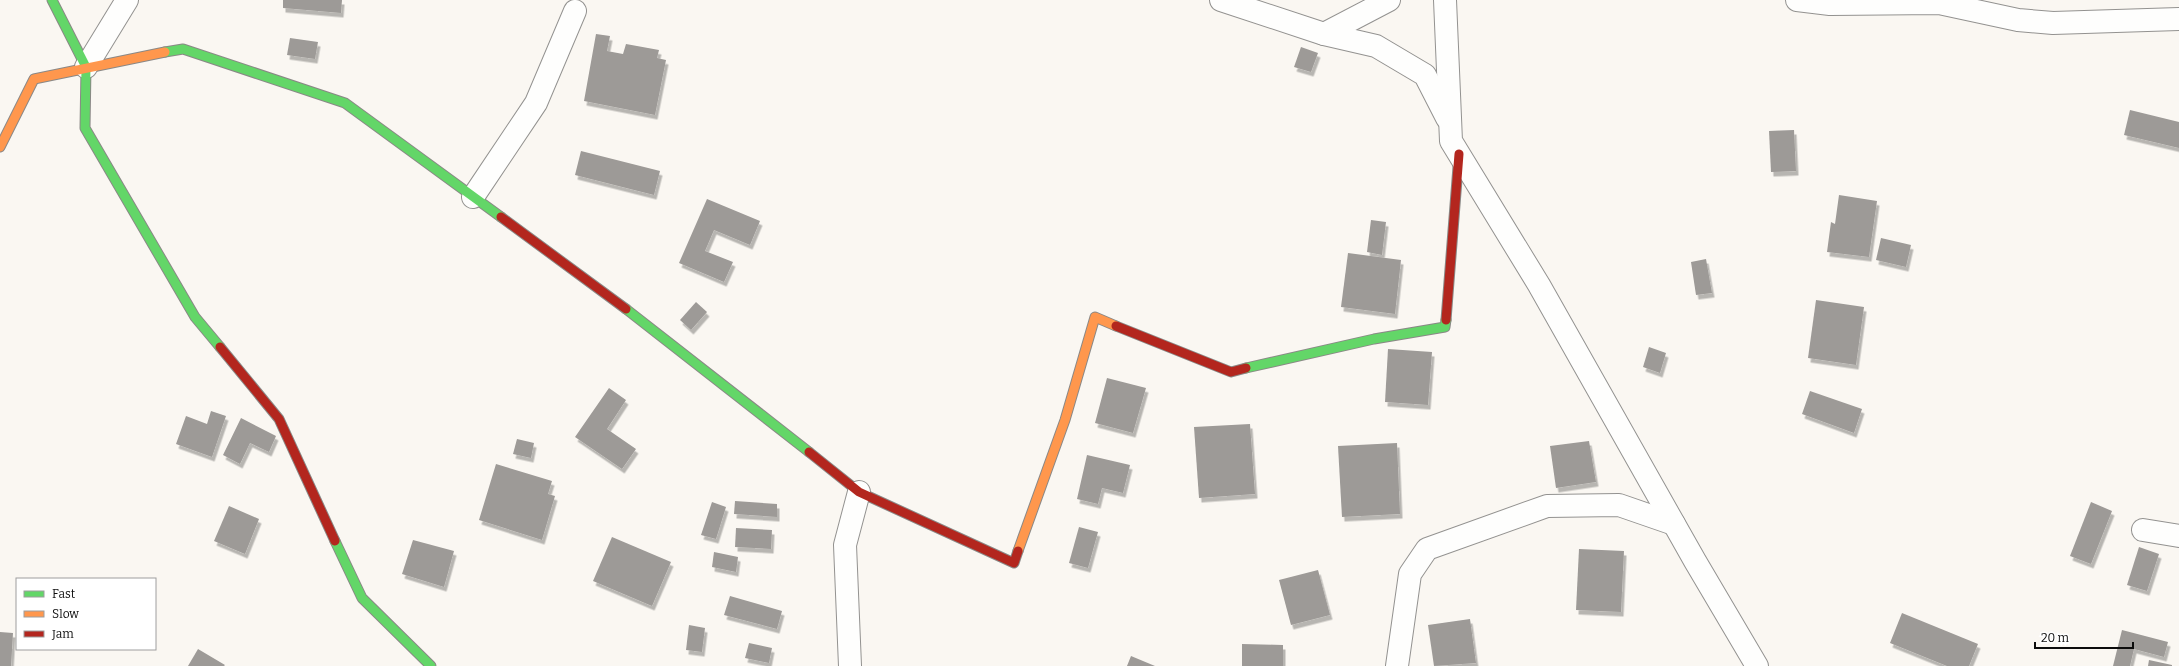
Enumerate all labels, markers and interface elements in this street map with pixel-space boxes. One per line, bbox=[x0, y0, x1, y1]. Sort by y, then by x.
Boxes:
legend bbox=[16, 578, 156, 650]
text: Fast bbox=[52, 587, 76, 601]
text: Slow bbox=[52, 607, 79, 621]
scale bar bbox=[2035, 624, 2133, 650]
text: Jam bbox=[51, 627, 74, 641]
text: 20 m bbox=[2041, 631, 2070, 645]

